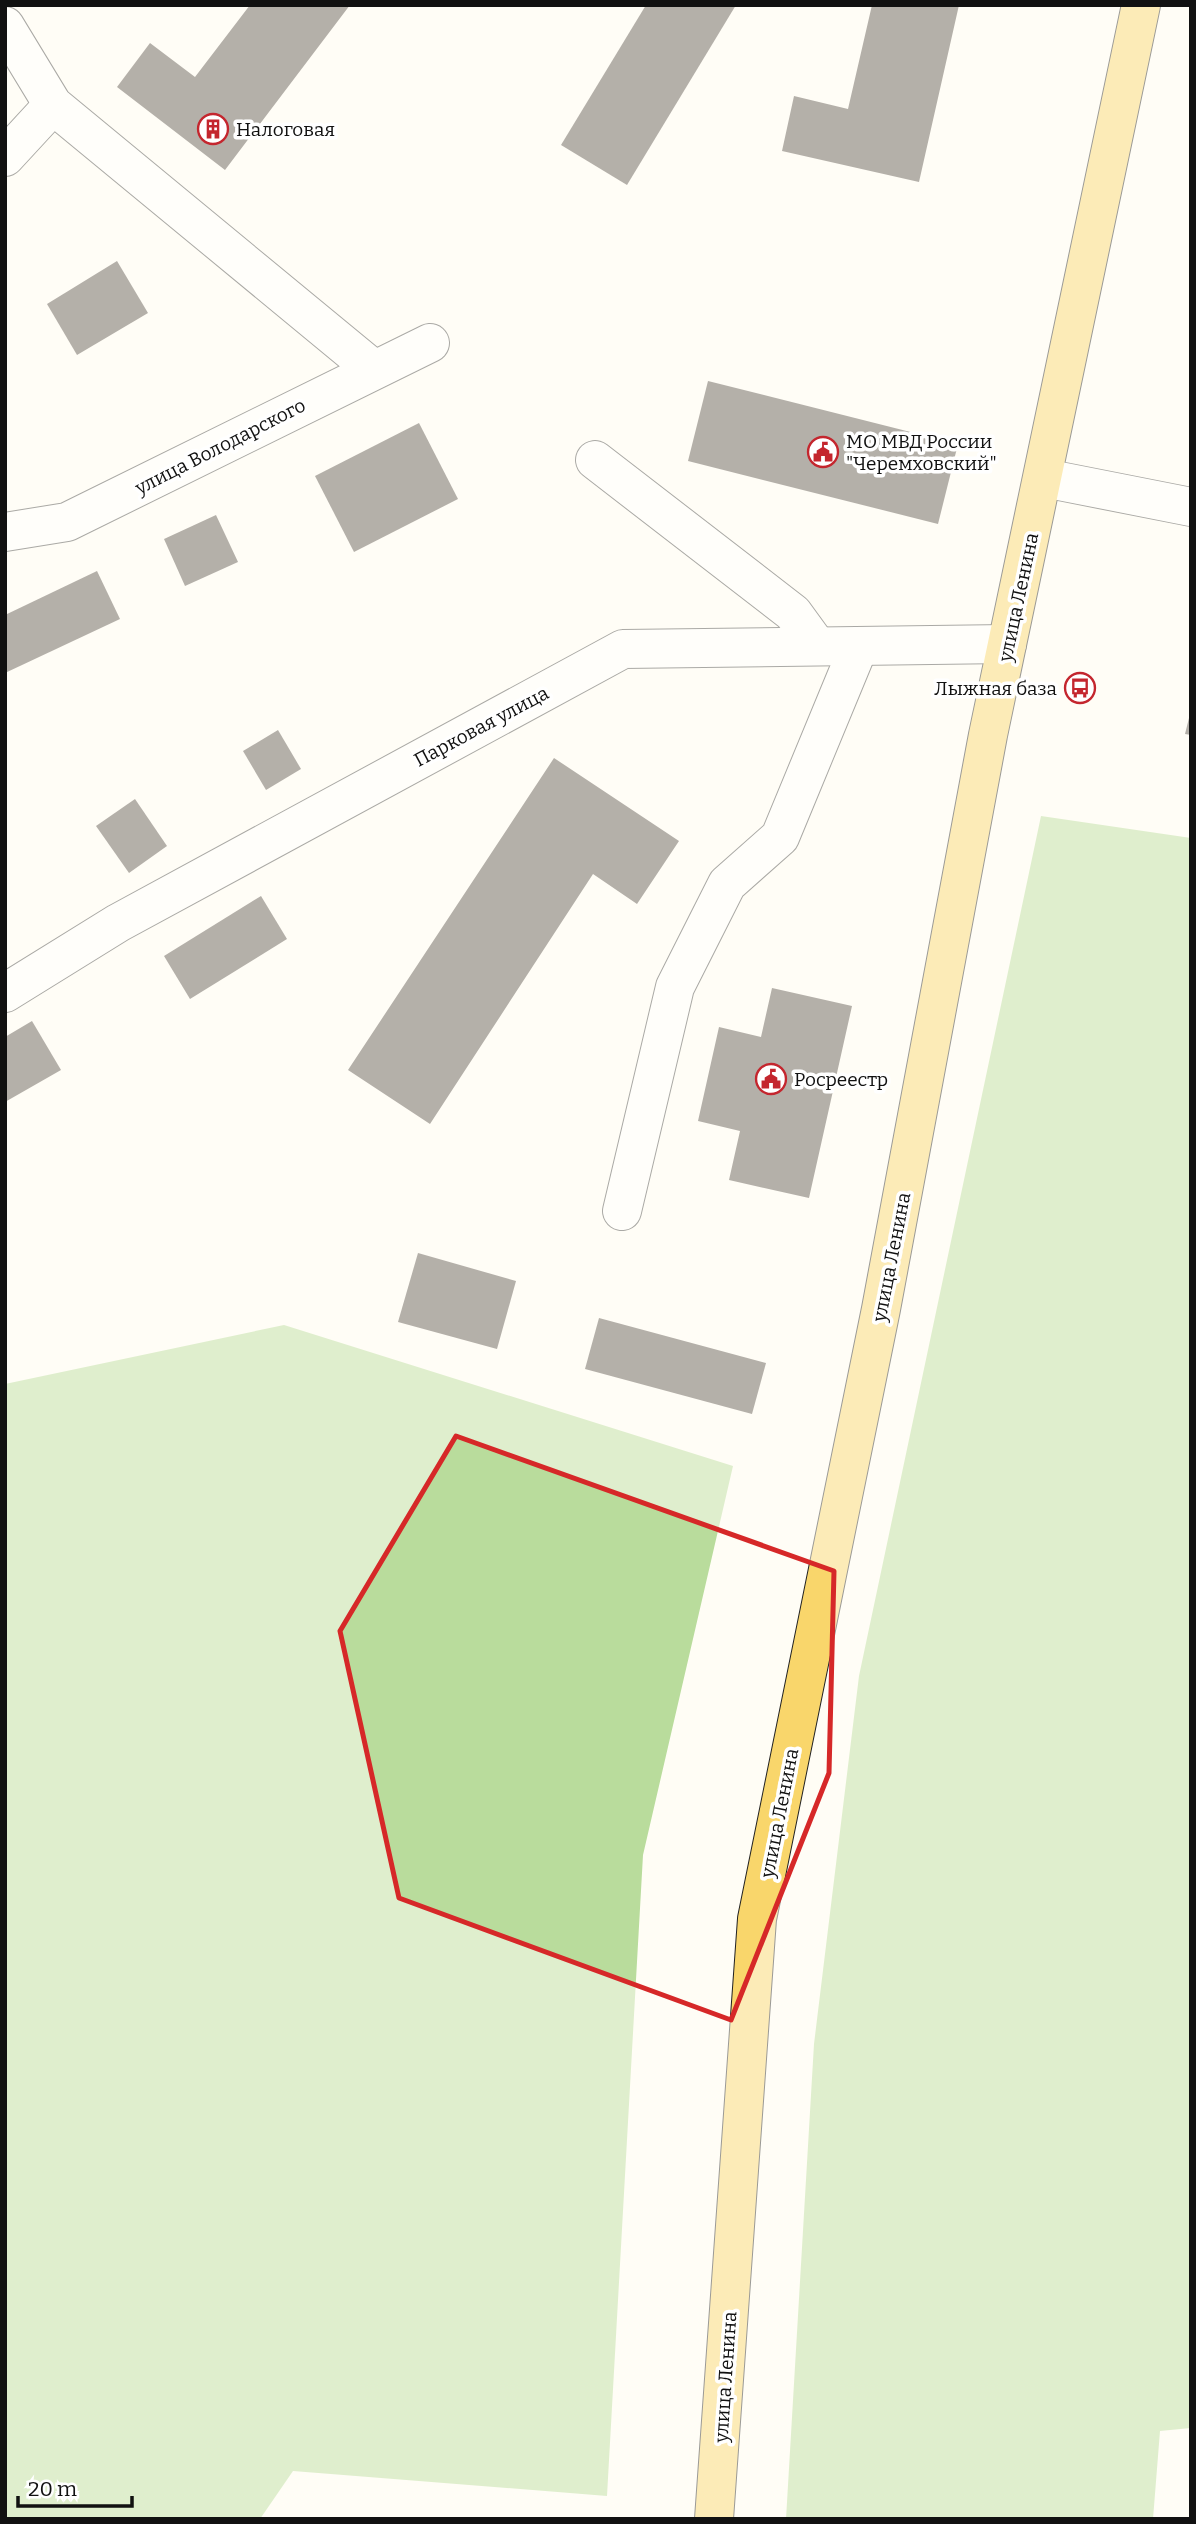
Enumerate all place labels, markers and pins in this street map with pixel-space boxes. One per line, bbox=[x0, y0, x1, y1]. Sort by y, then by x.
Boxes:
building icon: Налоговая bbox=[196, 112, 230, 146]
place label: Налоговая bbox=[236, 118, 335, 141]
place label: МО МВД России "Черемховский" bbox=[846, 430, 997, 475]
public building icon: МО МВД России "Черемховский" bbox=[806, 435, 840, 469]
bus stop icon: Лыжная база bbox=[1063, 671, 1097, 705]
place label: Лыжная база bbox=[934, 677, 1058, 700]
public building icon: Росреестр bbox=[754, 1062, 788, 1096]
place label: Росреестр bbox=[794, 1068, 888, 1091]

